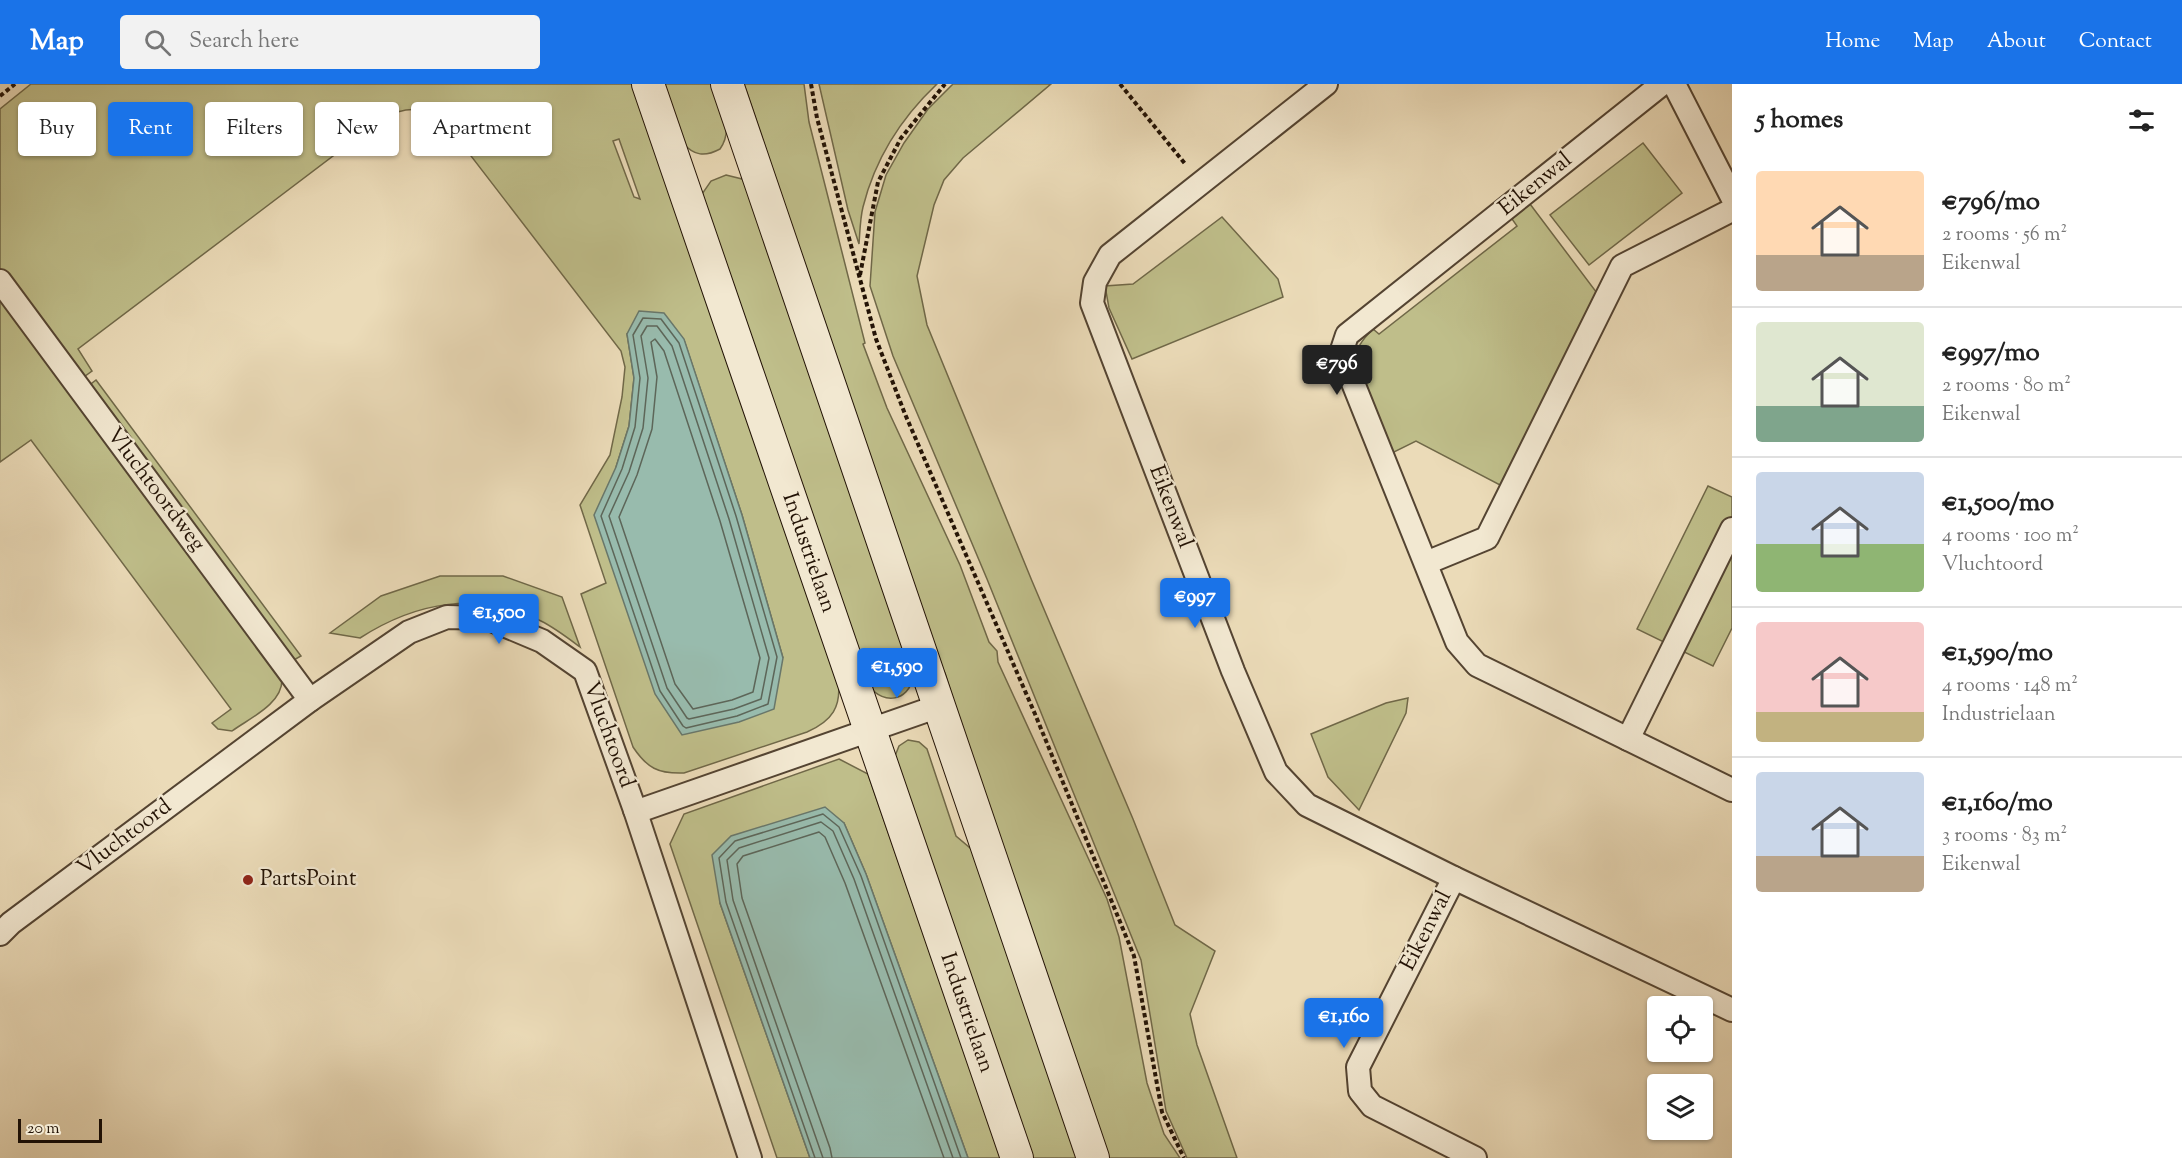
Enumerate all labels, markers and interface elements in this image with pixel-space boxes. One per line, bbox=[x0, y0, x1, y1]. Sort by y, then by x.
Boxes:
search box bbox=[120, 15, 540, 69]
text: Map bbox=[30, 22, 84, 62]
icon: search bbox=[141, 26, 174, 59]
text: Search here bbox=[189, 26, 299, 58]
text: Home bbox=[1825, 27, 1880, 57]
text: Map bbox=[1913, 27, 1954, 57]
text: About bbox=[1987, 27, 2046, 57]
text: Contact bbox=[2079, 27, 2152, 57]
chip: Buy bbox=[18, 102, 96, 156]
chip: Rent bbox=[108, 102, 193, 156]
chip: Filters bbox=[205, 102, 303, 156]
chip: New bbox=[315, 102, 399, 156]
chip: Apartment bbox=[411, 102, 552, 156]
text: 5 homes bbox=[1756, 102, 1843, 139]
icon: filters bbox=[2125, 104, 2158, 137]
street label: Eikenwal bbox=[1492, 145, 1580, 225]
text: €796/mo bbox=[1942, 184, 2040, 221]
icon: home bbox=[1804, 195, 1876, 267]
text: 2 rooms · 56 m² bbox=[1942, 221, 2067, 250]
text: Eikenwal bbox=[1942, 250, 2021, 279]
text: €997/mo bbox=[1942, 335, 2040, 372]
pin: €796 bbox=[1301, 345, 1373, 396]
icon: home bbox=[1804, 346, 1876, 418]
text: €796 bbox=[1316, 350, 1358, 379]
text: 2 rooms · 80 m² bbox=[1942, 372, 2071, 401]
text: Eikenwal bbox=[1942, 401, 2021, 430]
street label: Vluchtoordweg bbox=[98, 421, 212, 559]
street label: Eikenwal bbox=[1140, 461, 1200, 553]
text: €1,500/mo bbox=[1942, 485, 2054, 522]
street label: Industrielaan bbox=[773, 489, 843, 617]
icon: home bbox=[1804, 496, 1876, 568]
text: 4 rooms · 100 m² bbox=[1942, 522, 2079, 551]
text: Vluchtoord bbox=[1942, 551, 2043, 580]
pin: €997 bbox=[1159, 578, 1231, 629]
text: €997 bbox=[1174, 583, 1216, 612]
pin: €1,500 bbox=[450, 594, 548, 645]
text: €1,500 bbox=[473, 599, 525, 628]
text: €1,590/mo bbox=[1942, 635, 2053, 672]
icon: home bbox=[1804, 646, 1876, 718]
pin: €1,590 bbox=[848, 648, 946, 699]
text: €1,590 bbox=[871, 653, 923, 682]
text: 4 rooms · 148 m² bbox=[1942, 672, 2078, 701]
street label: Vluchtoord bbox=[574, 677, 642, 793]
text: Industrielaan bbox=[1942, 701, 2056, 730]
text: €1,160/mo bbox=[1942, 785, 2053, 822]
street label: Vluchtoord bbox=[71, 792, 179, 884]
icon: home bbox=[1804, 796, 1876, 868]
text: 3 rooms · 83 m² bbox=[1942, 822, 2067, 851]
text: Eikenwal bbox=[1942, 851, 2021, 880]
place label: PartsPoint bbox=[260, 864, 357, 896]
marker: PartsPoint bbox=[241, 873, 255, 887]
street label: Eikenwal bbox=[1393, 885, 1461, 977]
street label: Industrielaan bbox=[931, 949, 1001, 1077]
map controls bbox=[1647, 996, 1713, 1140]
button: locate bbox=[1647, 996, 1713, 1062]
pin: €1,160 bbox=[1295, 998, 1393, 1049]
text: €1,160 bbox=[1318, 1003, 1370, 1032]
button: layers bbox=[1647, 1074, 1713, 1140]
scale bar bbox=[18, 1116, 102, 1144]
text: 20 m bbox=[27, 1118, 60, 1141]

